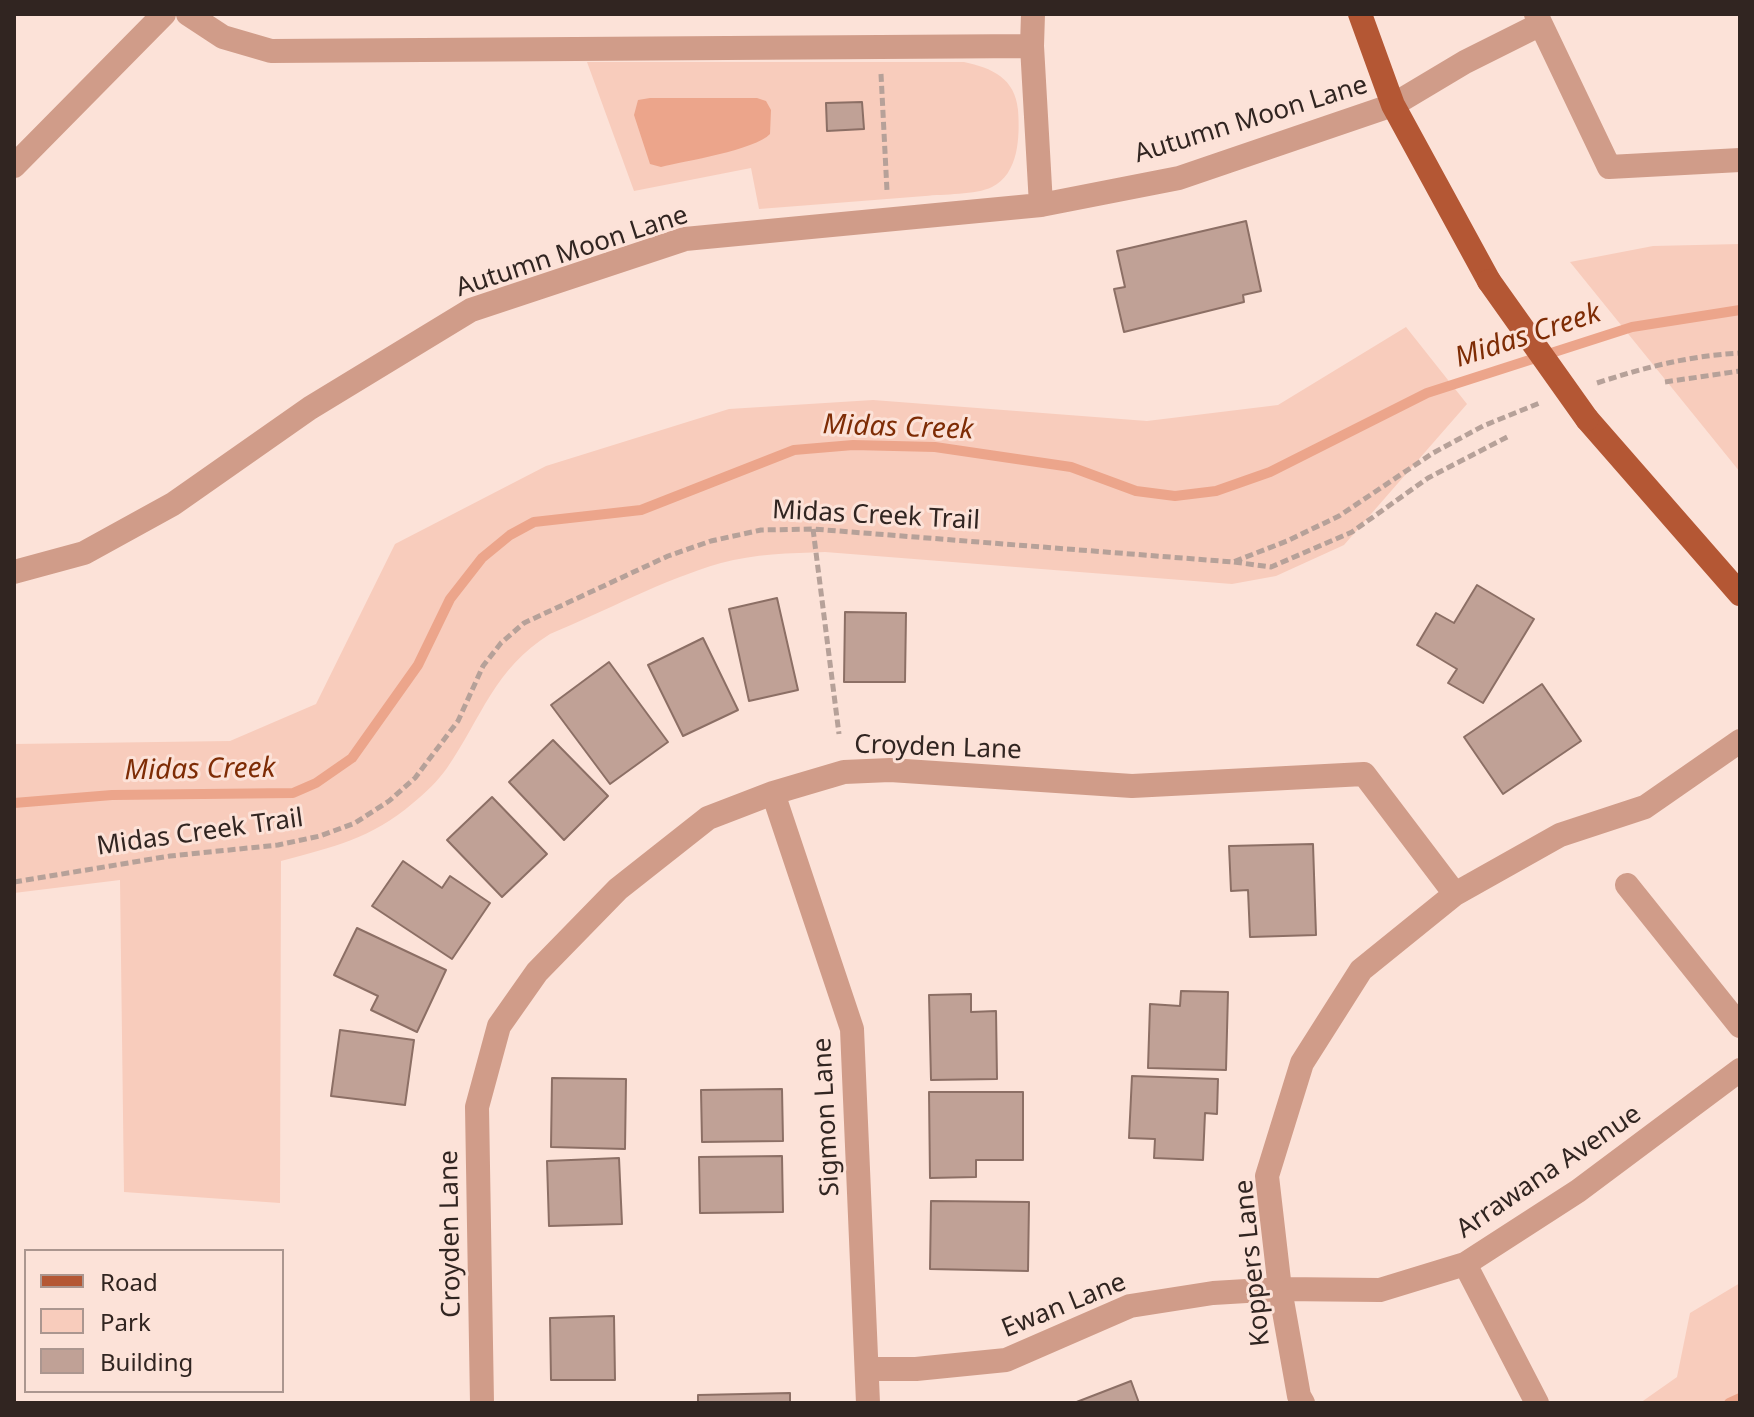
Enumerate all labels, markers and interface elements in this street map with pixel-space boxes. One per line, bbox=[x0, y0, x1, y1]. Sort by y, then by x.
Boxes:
street label: Autumn Moon Lane bbox=[1131, 70, 1371, 170]
street label: Autumn Moon Lane bbox=[452, 200, 692, 304]
water label: Midas Creek bbox=[1451, 297, 1605, 375]
water label: Midas Creek bbox=[822, 409, 974, 447]
street label: Midas Creek Trail bbox=[771, 495, 981, 537]
street label: Croyden Lane bbox=[854, 729, 1022, 767]
water label: Midas Creek bbox=[124, 752, 276, 788]
street label: Midas Creek Trail bbox=[95, 803, 305, 863]
street label: Sigmon Lane bbox=[807, 1037, 847, 1197]
street label: Arrawana Avenue bbox=[1451, 1099, 1647, 1245]
street label: Croyden Lane bbox=[434, 1150, 468, 1318]
street label: Koppers Lane bbox=[1229, 1178, 1277, 1348]
legend bbox=[24, 1249, 284, 1393]
text: Road bbox=[100, 1265, 158, 1298]
street label: Ewan Lane bbox=[997, 1267, 1131, 1345]
text: Park bbox=[100, 1305, 151, 1338]
text: Building bbox=[100, 1345, 193, 1378]

